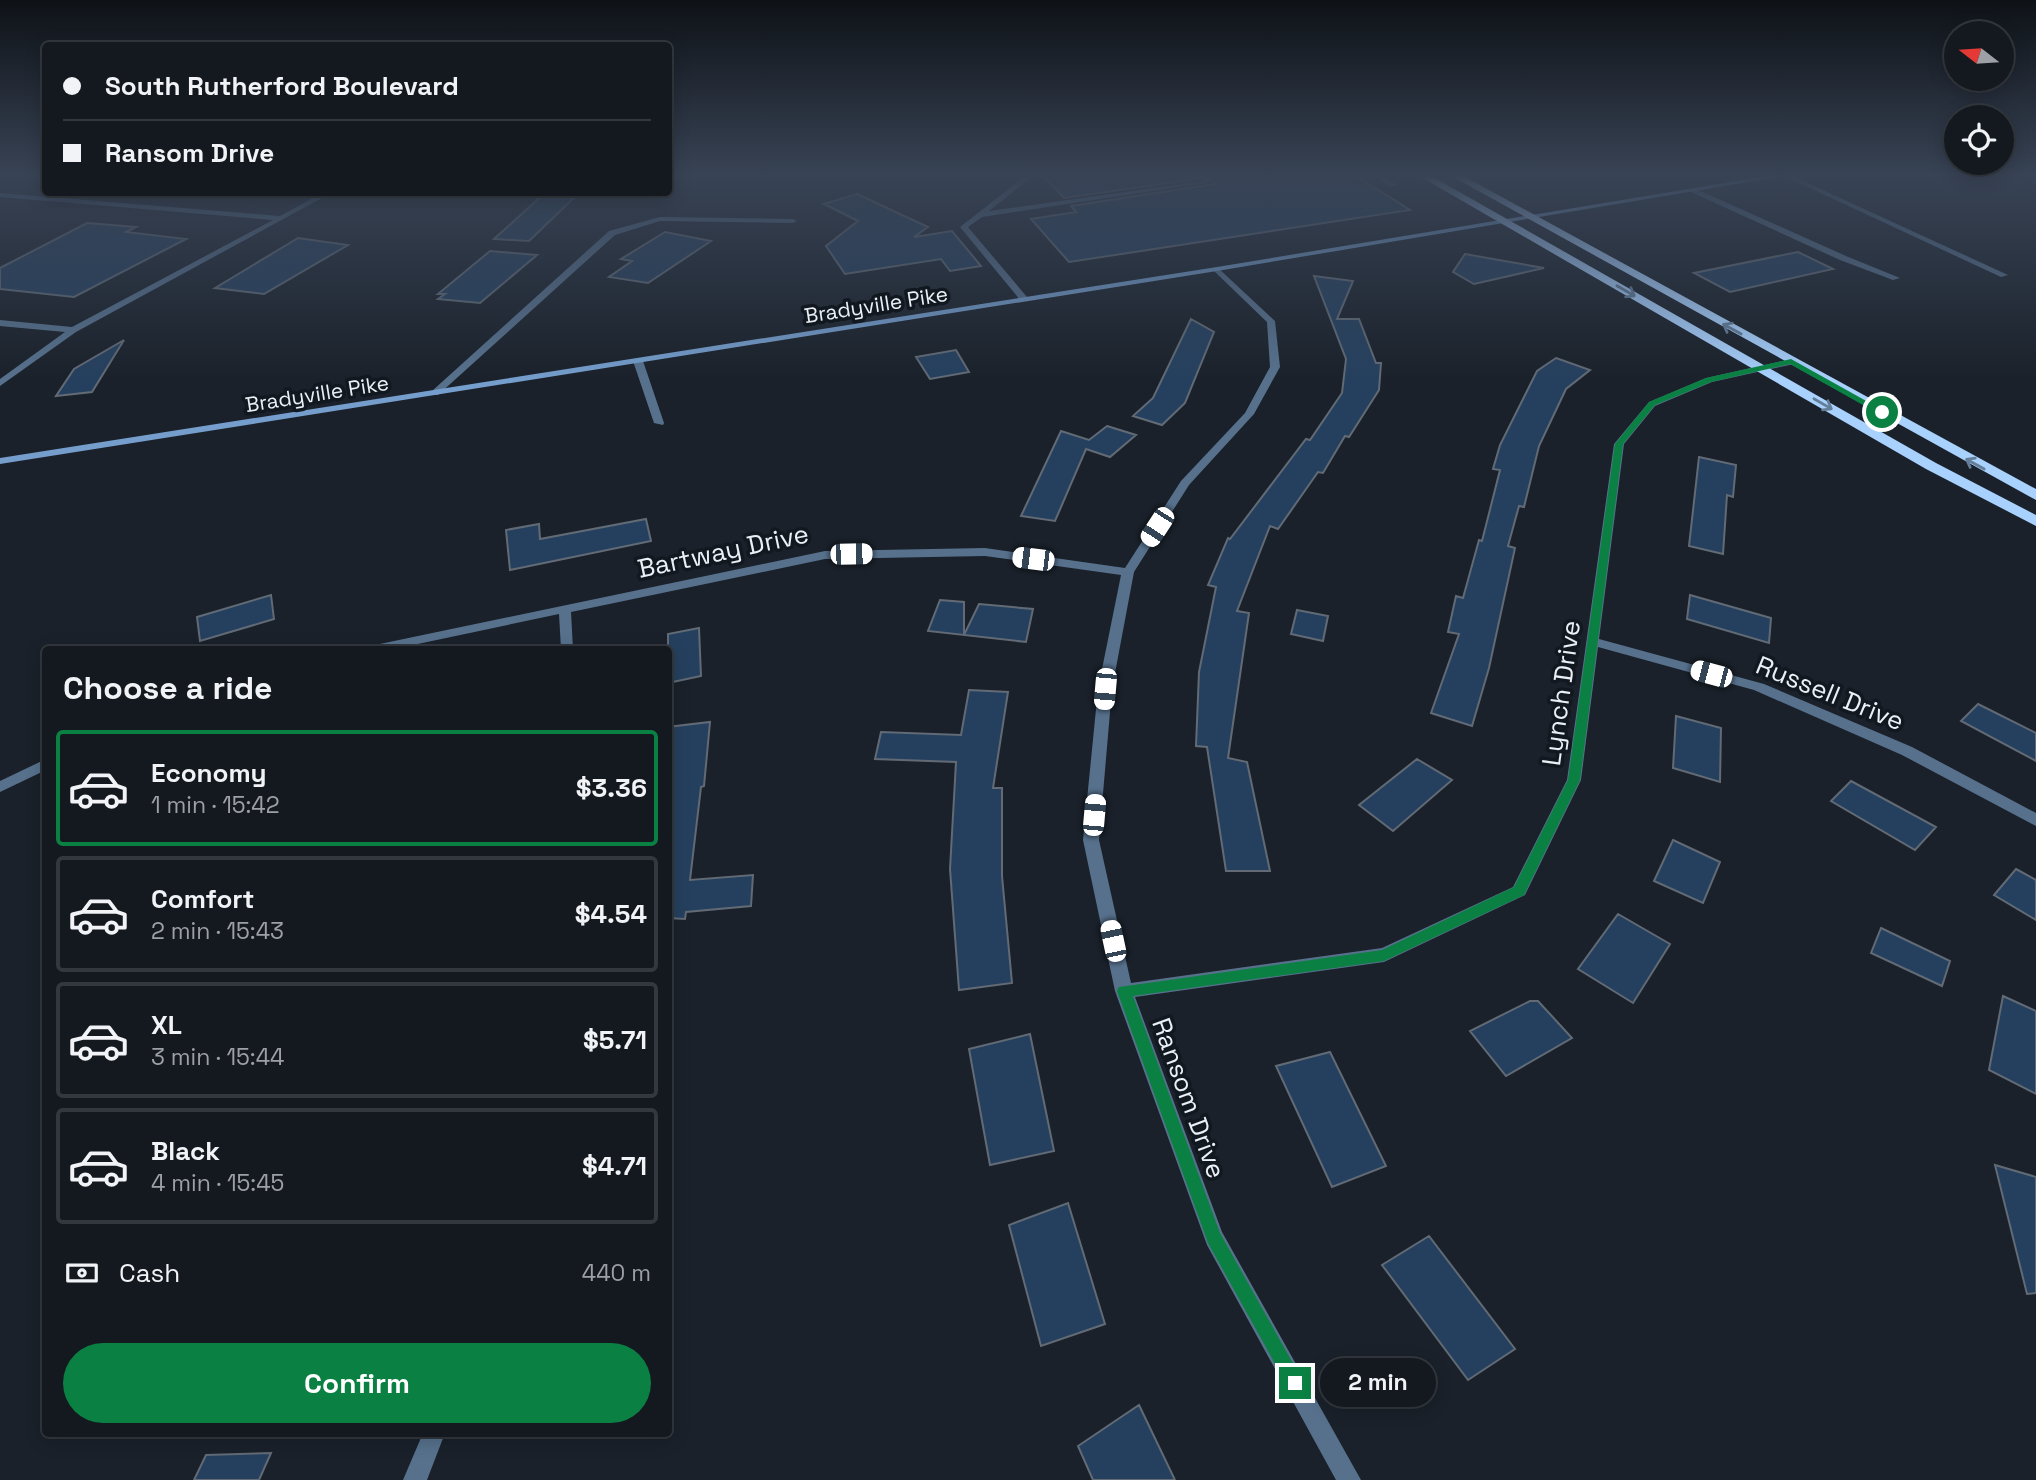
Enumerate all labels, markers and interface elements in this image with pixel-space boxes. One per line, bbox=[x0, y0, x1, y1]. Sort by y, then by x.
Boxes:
north arrow bbox=[1944, 21, 2014, 91]
map controls bbox=[1944, 21, 2014, 175]
text: South Rutherford Boulevard bbox=[105, 69, 459, 103]
button: locate bbox=[1944, 105, 2014, 175]
text: Ransom Drive bbox=[105, 136, 274, 170]
street label: Bradyville Pike bbox=[802, 280, 950, 329]
one-way arrow bbox=[1615, 285, 1635, 299]
one-way arrow bbox=[1722, 321, 1742, 335]
street label: Bradyville Pike bbox=[243, 369, 391, 418]
route start bbox=[1866, 396, 1898, 428]
one-way arrow bbox=[1813, 398, 1833, 412]
one-way arrow bbox=[1966, 457, 1986, 471]
car bbox=[1137, 504, 1178, 550]
street label: Bartway Drive bbox=[634, 516, 812, 586]
car bbox=[830, 543, 873, 565]
car bbox=[1011, 546, 1056, 572]
street label: Lynch Drive bbox=[1534, 618, 1588, 768]
street label: Russell Drive bbox=[1751, 648, 1909, 738]
car bbox=[1688, 658, 1735, 690]
car bbox=[1093, 667, 1118, 711]
text: Choose a ride bbox=[63, 668, 273, 708]
text: Economy bbox=[151, 756, 267, 790]
icon: car bbox=[67, 757, 130, 820]
text: $3.36 bbox=[576, 771, 647, 805]
text: 1 min · 15:42 bbox=[151, 790, 280, 820]
car bbox=[1082, 793, 1107, 837]
text: Comfort bbox=[151, 882, 254, 916]
icon: car bbox=[67, 883, 130, 946]
text: $4.54 bbox=[575, 897, 647, 931]
text: 2 min · 15:43 bbox=[151, 916, 284, 946]
car bbox=[1099, 918, 1128, 964]
text: XL bbox=[151, 1008, 182, 1042]
icon: car bbox=[67, 1009, 130, 1072]
street label: Ransom Drive bbox=[1144, 1013, 1234, 1183]
text: $5.71 bbox=[583, 1023, 647, 1057]
text: 3 min · 15:44 bbox=[151, 1042, 284, 1072]
text: Black bbox=[151, 1134, 220, 1168]
icon: car bbox=[67, 1135, 130, 1198]
text: $4.71 bbox=[582, 1149, 647, 1183]
text: 4 min · 15:45 bbox=[151, 1168, 284, 1198]
icon: cash bbox=[63, 1254, 101, 1292]
text: Cash bbox=[119, 1256, 180, 1290]
text: 440 m bbox=[582, 1258, 651, 1288]
button: Confirm bbox=[63, 1343, 651, 1423]
callout: 2 min bbox=[1320, 1358, 1435, 1408]
route end bbox=[1279, 1367, 1311, 1399]
text: 2 min bbox=[1348, 1367, 1408, 1397]

